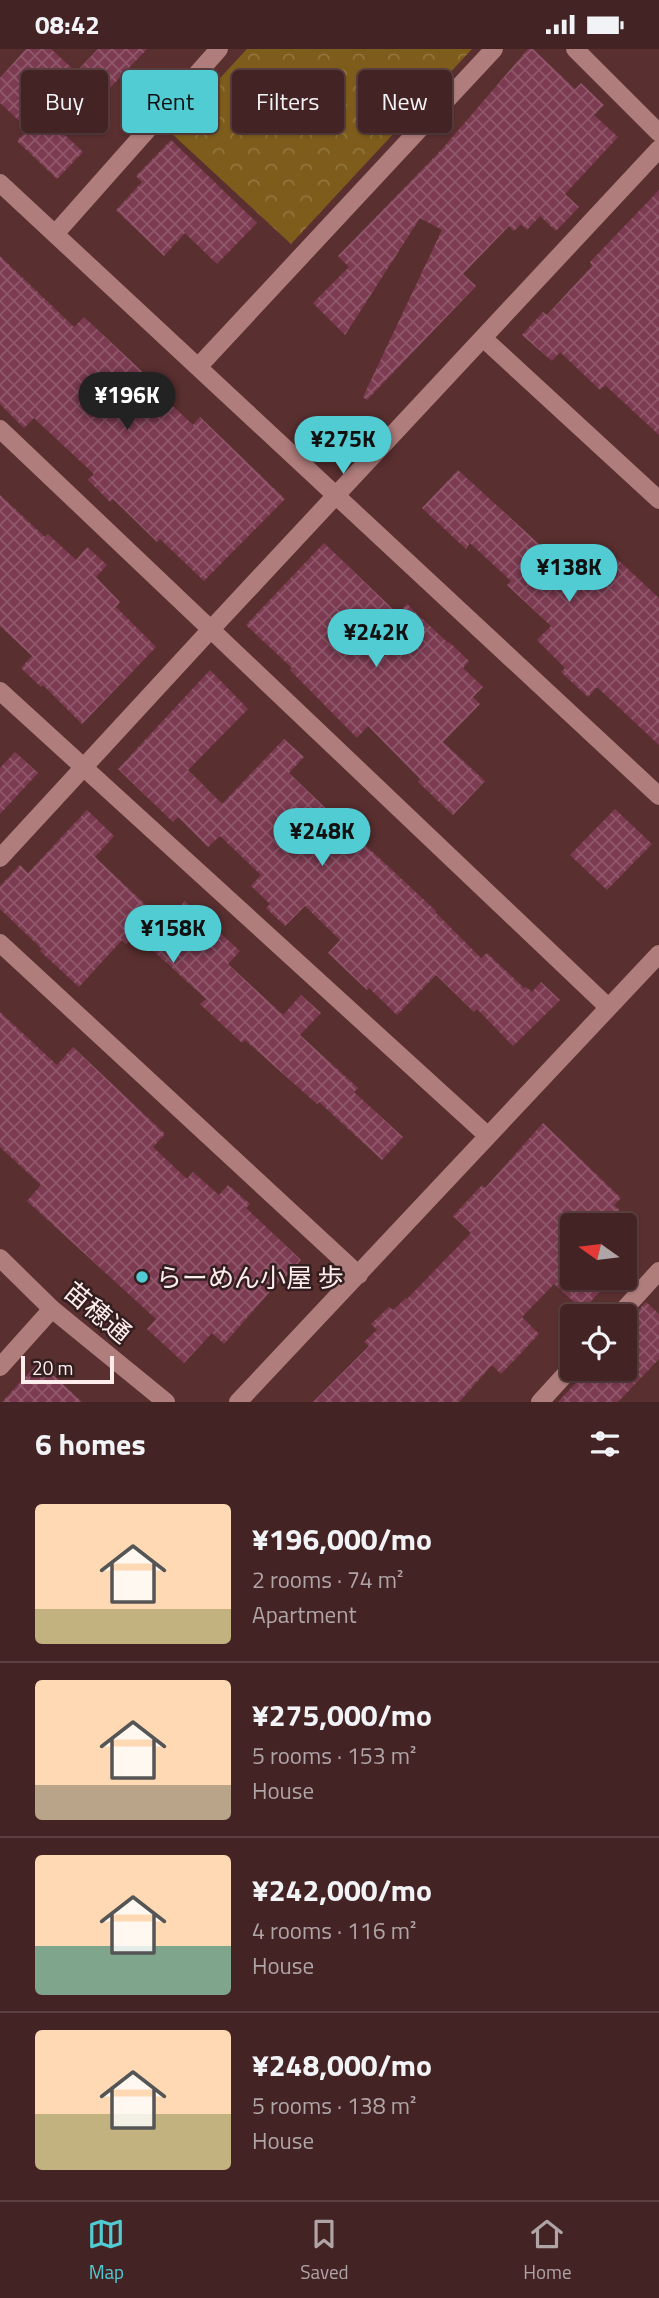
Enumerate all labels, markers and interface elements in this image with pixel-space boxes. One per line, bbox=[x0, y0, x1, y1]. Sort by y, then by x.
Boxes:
text: 08:42 bbox=[35, 5, 100, 44]
chip: Buy bbox=[21, 70, 108, 133]
chip: Rent bbox=[122, 70, 218, 133]
chip: Filters bbox=[232, 70, 344, 133]
chip: New bbox=[358, 70, 452, 133]
pin: ¥196K bbox=[78, 373, 176, 432]
text: ¥196K bbox=[94, 377, 160, 412]
pin: ¥275K bbox=[294, 417, 392, 476]
text: ¥275K bbox=[310, 421, 376, 456]
pin: ¥138K bbox=[520, 545, 618, 604]
text: ¥138K bbox=[536, 549, 602, 584]
pin: ¥242K bbox=[327, 609, 425, 669]
text: ¥242K bbox=[343, 614, 409, 649]
pin: ¥248K bbox=[273, 809, 371, 868]
text: ¥248K bbox=[289, 813, 355, 848]
pin: ¥158K bbox=[124, 905, 222, 965]
text: ¥158K bbox=[140, 910, 206, 945]
north arrow bbox=[560, 1213, 637, 1290]
map controls bbox=[560, 1213, 637, 1381]
place label: らーめん小屋 歩 bbox=[156, 1258, 344, 1297]
marker: らーめん小屋 歩 bbox=[134, 1269, 150, 1285]
street label: 苗穂通 bbox=[56, 1272, 140, 1352]
button: locate bbox=[560, 1304, 637, 1381]
scale bar bbox=[21, 1353, 114, 1385]
text: 20 m bbox=[32, 1353, 73, 1382]
text: 6 homes bbox=[35, 1421, 146, 1467]
icon: filters bbox=[586, 1425, 624, 1463]
text: ¥196,000/mo bbox=[252, 1516, 432, 1562]
icon: home bbox=[91, 1532, 175, 1616]
text: 2 rooms · 74 m² bbox=[252, 1562, 403, 1597]
text: Apartment bbox=[252, 1597, 357, 1632]
text: ¥275,000/mo bbox=[252, 1692, 432, 1738]
icon: home bbox=[91, 1708, 175, 1792]
text: 5 rooms · 153 m² bbox=[252, 1738, 416, 1773]
text: House bbox=[252, 1773, 314, 1808]
text: ¥242,000/mo bbox=[252, 1867, 432, 1913]
icon: home bbox=[91, 1883, 175, 1967]
text: 4 rooms · 116 m² bbox=[252, 1913, 416, 1948]
text: House bbox=[252, 1948, 314, 1983]
text: ¥248,000/mo bbox=[252, 2042, 432, 2088]
icon: home bbox=[91, 2058, 175, 2142]
text: 5 rooms · 138 m² bbox=[252, 2088, 416, 2123]
text: House bbox=[252, 2123, 314, 2158]
tab: Map bbox=[87, 2215, 125, 2286]
tab: Saved bbox=[300, 2215, 349, 2286]
tab: Home bbox=[523, 2215, 572, 2286]

